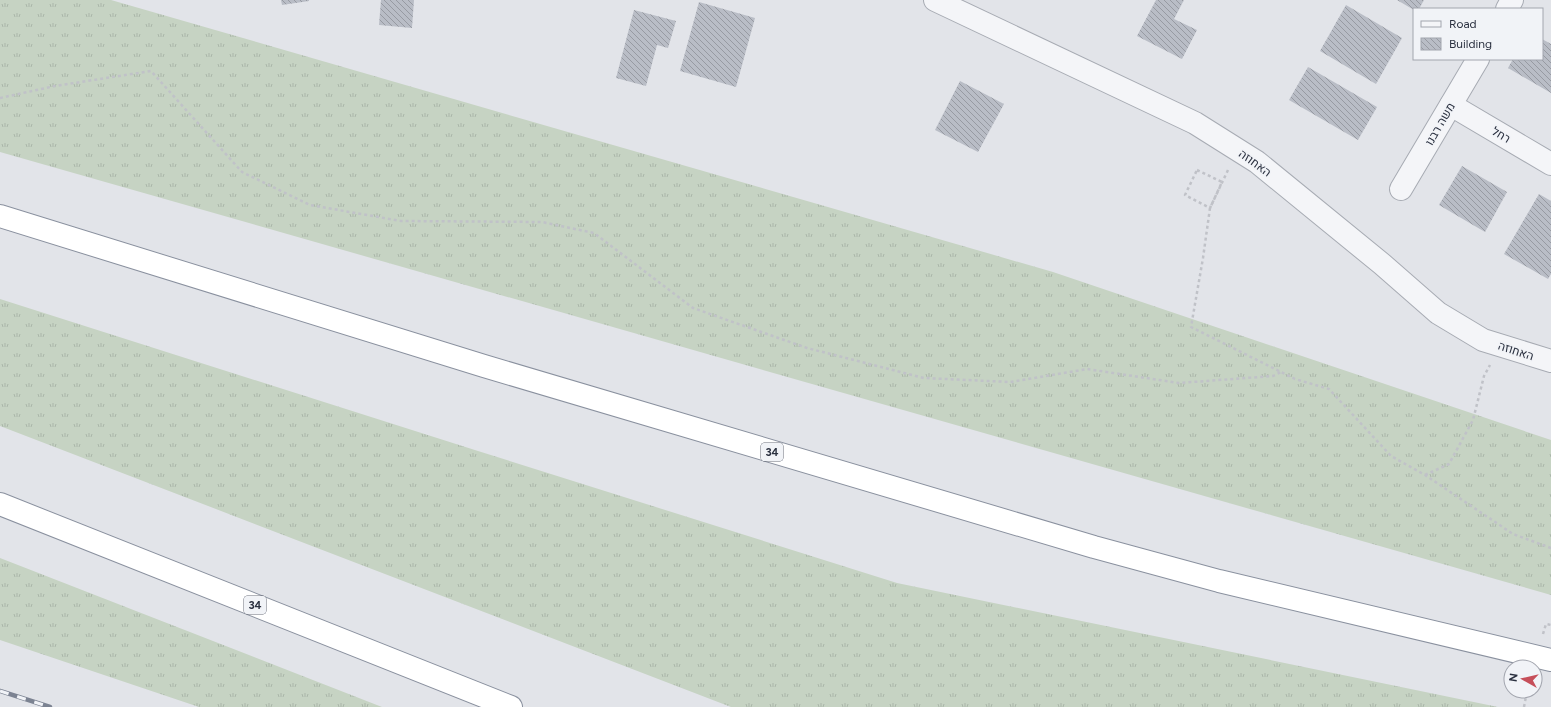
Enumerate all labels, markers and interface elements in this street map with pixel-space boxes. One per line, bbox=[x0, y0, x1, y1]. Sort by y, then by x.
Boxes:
legend bbox=[1413, 8, 1543, 60]
text: Road bbox=[1449, 17, 1477, 31]
text: Building bbox=[1449, 37, 1492, 51]
street label: משה רבנו bbox=[1422, 100, 1458, 148]
street label: רחל bbox=[1489, 124, 1513, 146]
street label: האחוזה bbox=[1236, 146, 1274, 180]
street label: האחוזה bbox=[1496, 339, 1536, 363]
road number: 34 bbox=[761, 443, 783, 461]
road number: 34 bbox=[244, 596, 266, 614]
north arrow bbox=[1503, 659, 1543, 699]
text: N bbox=[1507, 673, 1521, 683]

